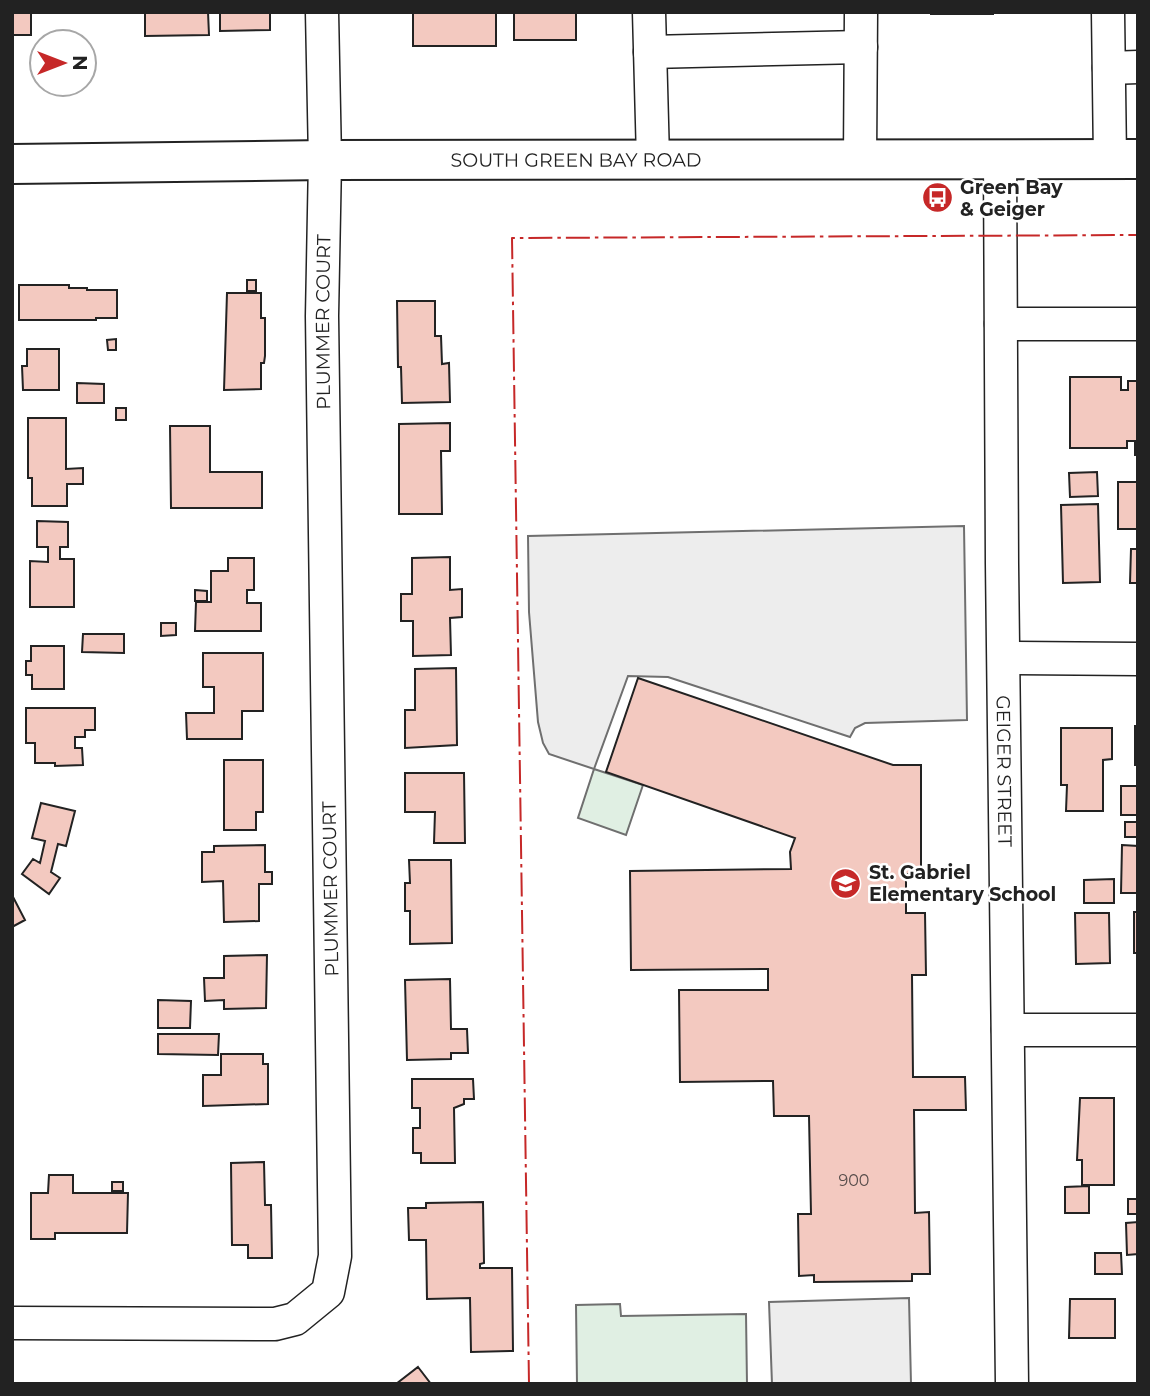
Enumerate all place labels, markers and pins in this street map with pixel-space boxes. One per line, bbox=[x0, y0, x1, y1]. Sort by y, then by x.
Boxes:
place label: Green Bay & Geiger bbox=[960, 176, 1063, 221]
bus stop icon: Green Bay & Geiger bbox=[920, 181, 954, 215]
place label: St. Gabriel Elementary School bbox=[869, 861, 1056, 906]
school or university icon: St. Gabriel Elementary School bbox=[829, 866, 863, 900]

